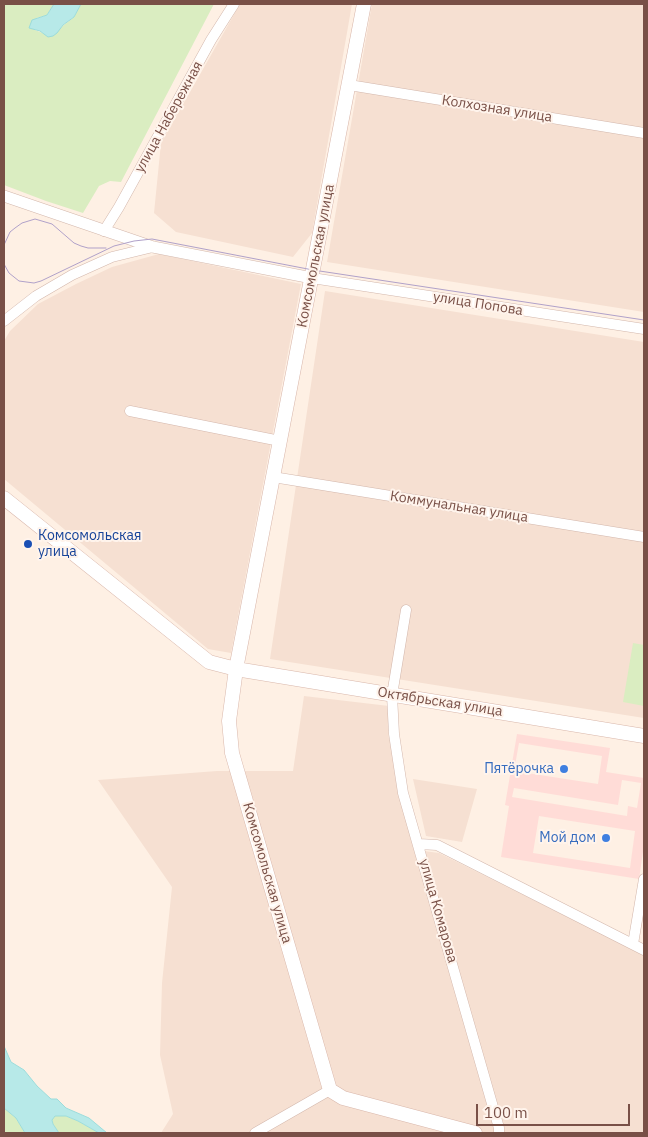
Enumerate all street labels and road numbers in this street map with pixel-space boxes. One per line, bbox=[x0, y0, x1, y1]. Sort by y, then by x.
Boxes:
street label: улица Набережная bbox=[131, 58, 207, 176]
street label: Колхозная улица bbox=[441, 92, 553, 126]
street label: Комсомольская улица bbox=[294, 183, 338, 329]
street label: улица Попова bbox=[432, 289, 524, 319]
street label: Коммунальная улица bbox=[389, 488, 529, 526]
street label: Октябрьская улица bbox=[376, 684, 504, 720]
street label: Комсомольская улица bbox=[239, 801, 295, 945]
street label: улица Комарова bbox=[415, 857, 461, 965]

